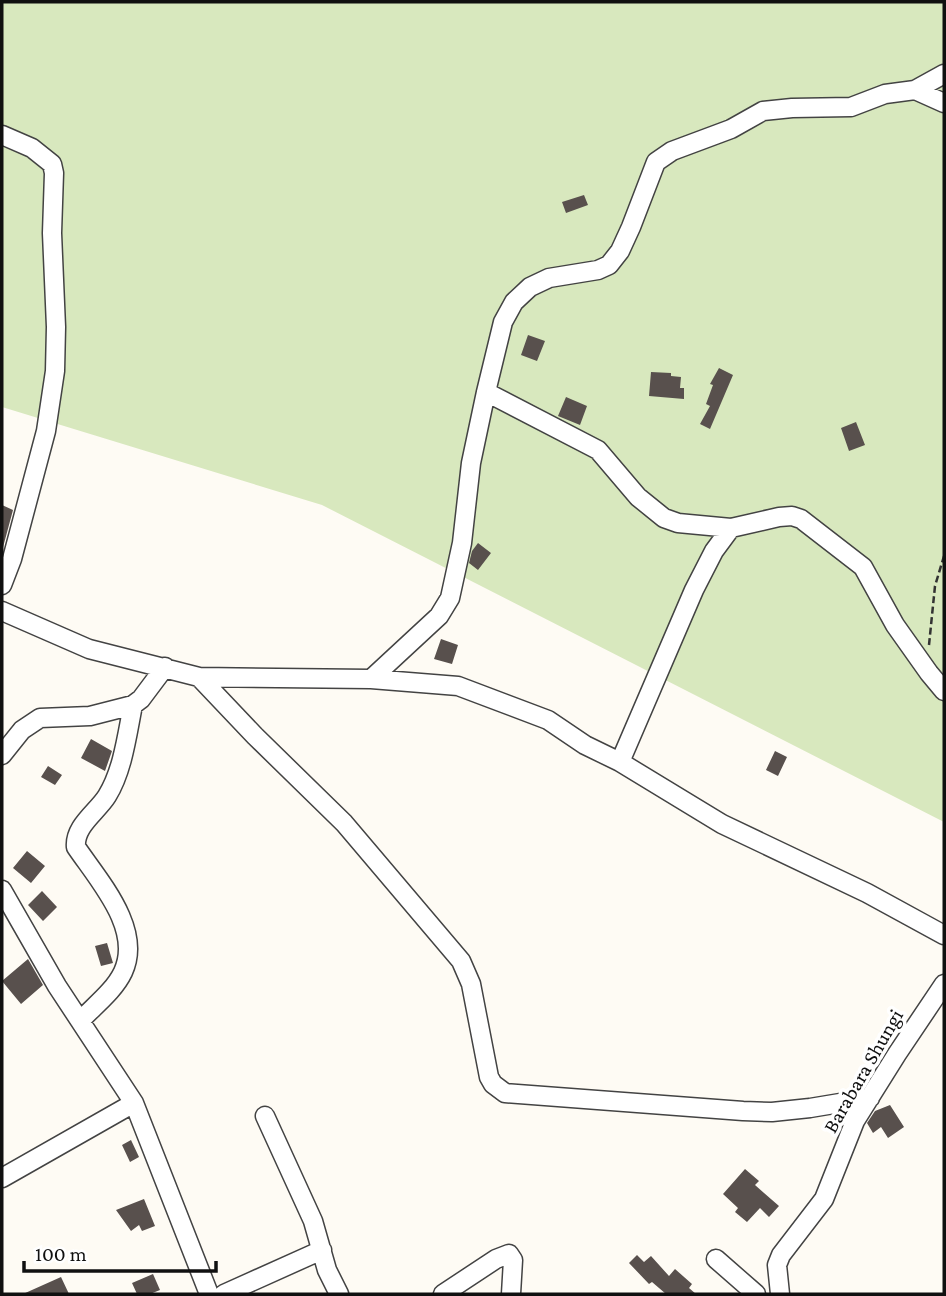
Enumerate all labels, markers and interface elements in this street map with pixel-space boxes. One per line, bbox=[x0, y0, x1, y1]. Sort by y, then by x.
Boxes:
street label: Barabara Shungi bbox=[818, 1005, 908, 1137]
scale bar bbox=[24, 1230, 217, 1274]
text: 100 m bbox=[35, 1242, 87, 1266]

